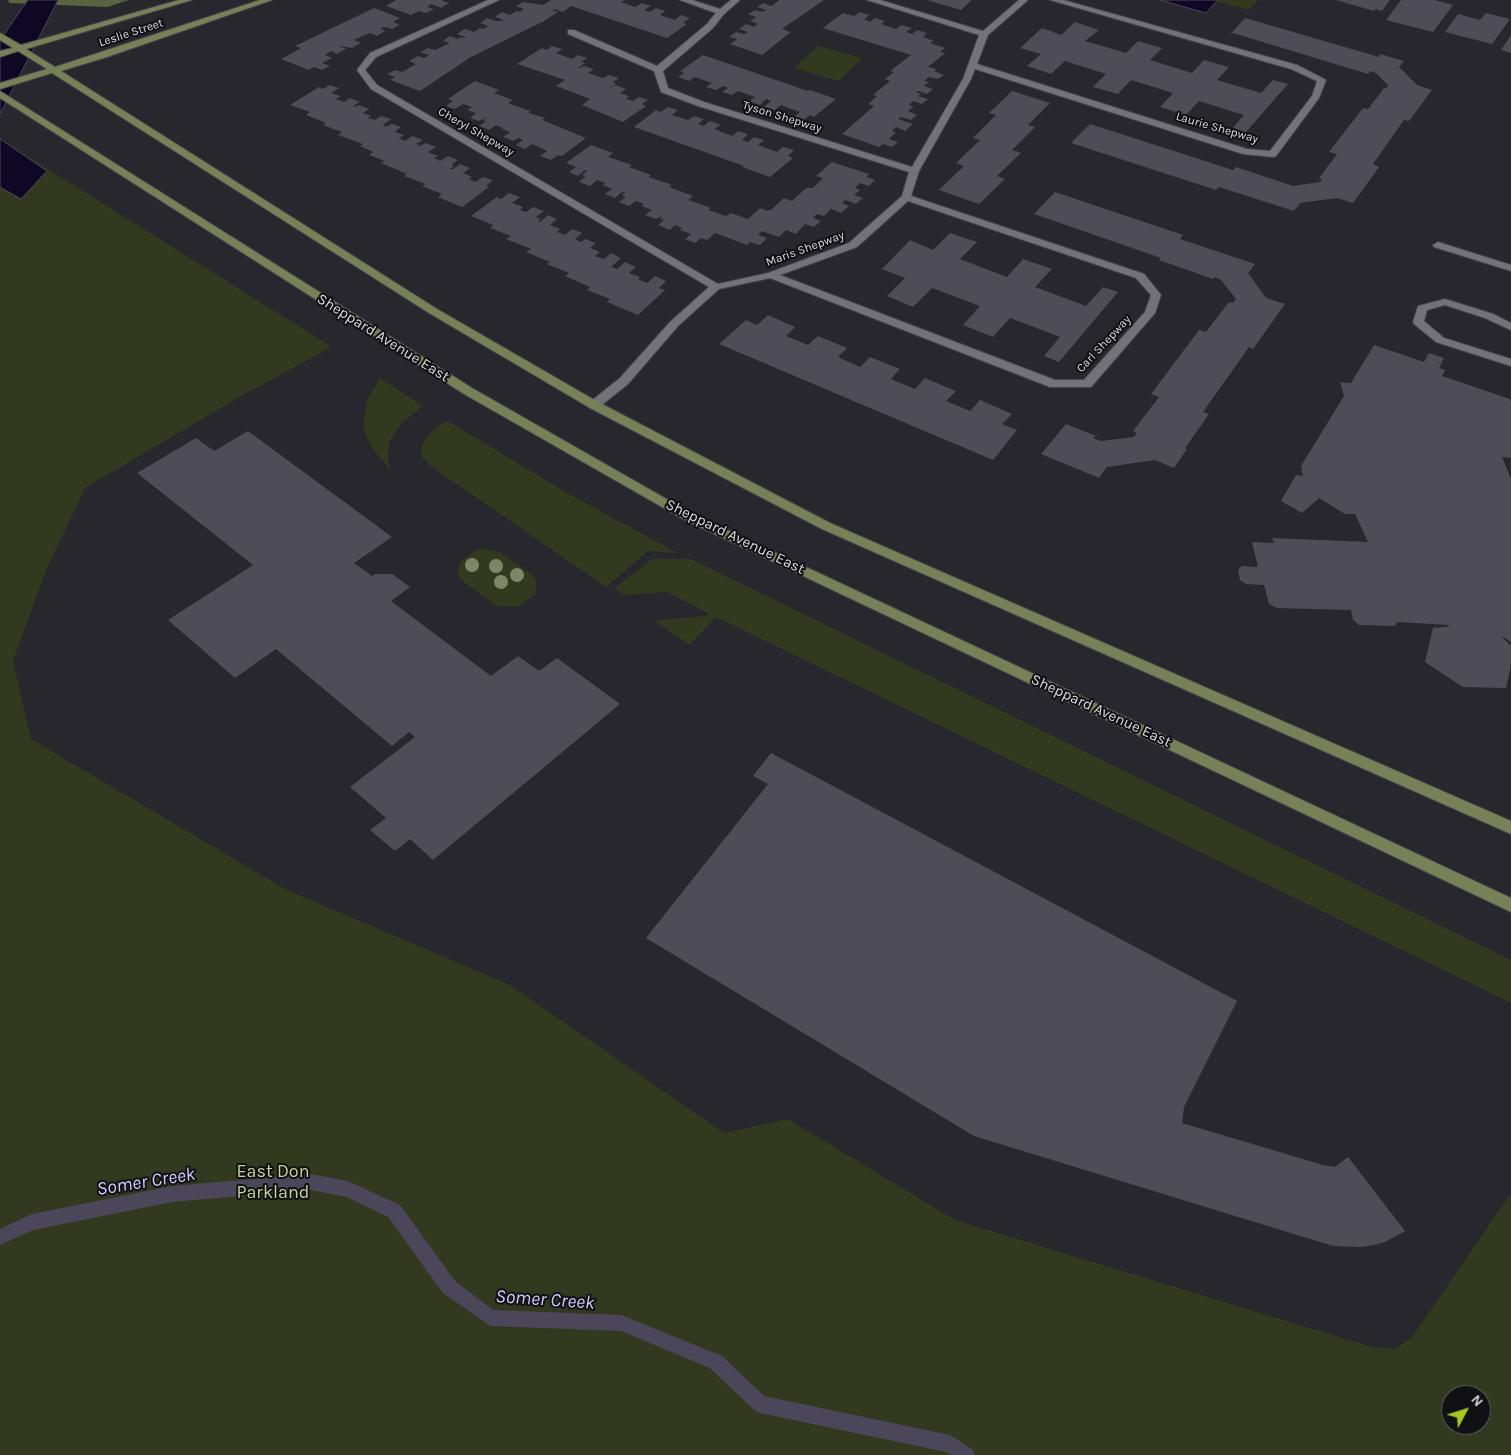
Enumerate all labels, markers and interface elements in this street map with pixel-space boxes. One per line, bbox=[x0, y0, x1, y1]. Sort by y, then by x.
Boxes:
street label: Leslie Street bbox=[97, 16, 165, 50]
street label: Tyson Shepway bbox=[741, 98, 823, 136]
street label: Cheryl Shepway bbox=[435, 104, 517, 160]
street label: Laurie Shepway bbox=[1174, 109, 1260, 147]
street label: Maris Shepway bbox=[764, 228, 846, 270]
street label: Sheppard Avenue East bbox=[314, 290, 452, 386]
street label: Carl Shepway bbox=[1074, 312, 1134, 376]
street label: Sheppard Avenue East bbox=[662, 495, 808, 579]
street label: Sheppard Avenue East bbox=[1028, 671, 1174, 751]
park label: East Don Parkland bbox=[236, 1161, 310, 1204]
water label: Somer Creek bbox=[95, 1163, 197, 1201]
water label: Somer Creek bbox=[495, 1285, 595, 1315]
north arrow bbox=[1441, 1385, 1491, 1435]
text: N bbox=[1467, 1391, 1487, 1410]

